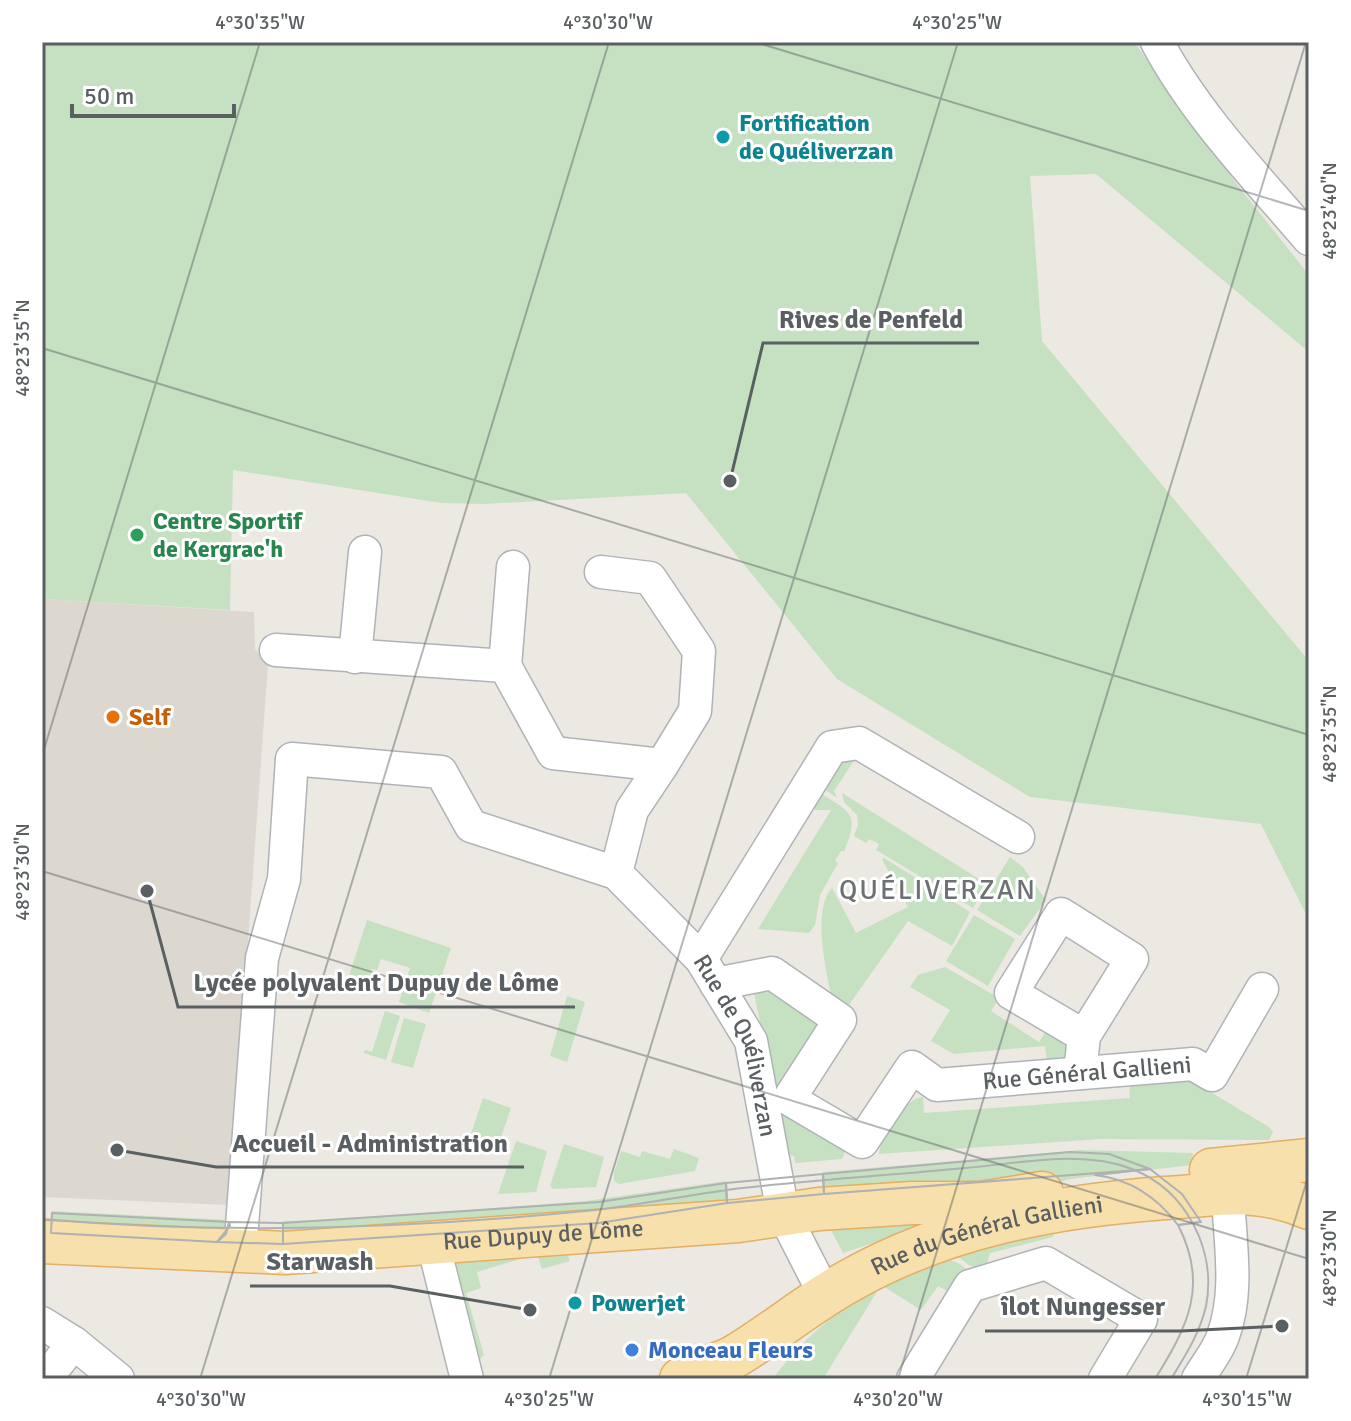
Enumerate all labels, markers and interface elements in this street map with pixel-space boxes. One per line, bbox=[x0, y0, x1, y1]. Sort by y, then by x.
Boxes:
text: 4°30'35"W bbox=[215, 10, 305, 35]
text: 4°30'30"W bbox=[563, 10, 653, 35]
text: 4°30'25"W bbox=[912, 10, 1002, 35]
scale bar bbox=[72, 68, 234, 118]
text: 50 m bbox=[84, 81, 134, 111]
place label: Fortification de Quéliverzan bbox=[739, 108, 894, 166]
marker: Fortification de Quéliverzan bbox=[714, 128, 732, 146]
text: 48°23'40"N bbox=[1317, 162, 1342, 260]
callout: Rives de Penfeld bbox=[763, 293, 979, 343]
text: 48°23'35"N bbox=[10, 299, 35, 397]
text: Rives de Penfeld bbox=[779, 304, 963, 336]
place label: Centre Sportif de Kergrac'h bbox=[153, 506, 303, 564]
marker: Centre Sportif de Kergrac'h bbox=[128, 526, 146, 544]
text: 48°23'35"N bbox=[1317, 685, 1342, 783]
place label: Self bbox=[129, 702, 171, 732]
marker: Self bbox=[104, 708, 122, 726]
text: 48°23'30"N bbox=[10, 823, 35, 921]
district label: QUÉLIVERZAN bbox=[839, 873, 1037, 907]
street label: Rue de Quéliverzan bbox=[687, 949, 784, 1139]
callout: Lycée polyvalent Dupuy de Lôme bbox=[178, 957, 575, 1007]
text: Lycée polyvalent Dupuy de Lôme bbox=[193, 967, 559, 999]
street label: Rue Général Gallieni bbox=[981, 1049, 1193, 1096]
callout: Accueil - Administration bbox=[216, 1117, 524, 1167]
text: Accueil - Administration bbox=[232, 1128, 508, 1160]
street label: Rue du Général Gallieni bbox=[866, 1189, 1105, 1282]
text: 48°23'30"N bbox=[1317, 1209, 1342, 1307]
street label: Rue Dupuy de Lôme bbox=[442, 1213, 644, 1257]
callout: Starwash bbox=[250, 1236, 390, 1286]
text: Starwash bbox=[266, 1246, 374, 1278]
callout: îlot Nungesser bbox=[985, 1281, 1181, 1331]
place label: Powerjet bbox=[591, 1288, 685, 1318]
text: îlot Nungesser bbox=[1000, 1291, 1166, 1323]
marker: Powerjet bbox=[566, 1294, 584, 1312]
place label: Monceau Fleurs bbox=[648, 1335, 813, 1365]
marker: Monceau Fleurs bbox=[623, 1341, 641, 1359]
text: 4°30'30"W bbox=[156, 1387, 246, 1412]
text: 4°30'25"W bbox=[504, 1387, 594, 1412]
text: 4°30'20"W bbox=[853, 1387, 943, 1412]
text: 4°30'15"W bbox=[1202, 1387, 1292, 1412]

